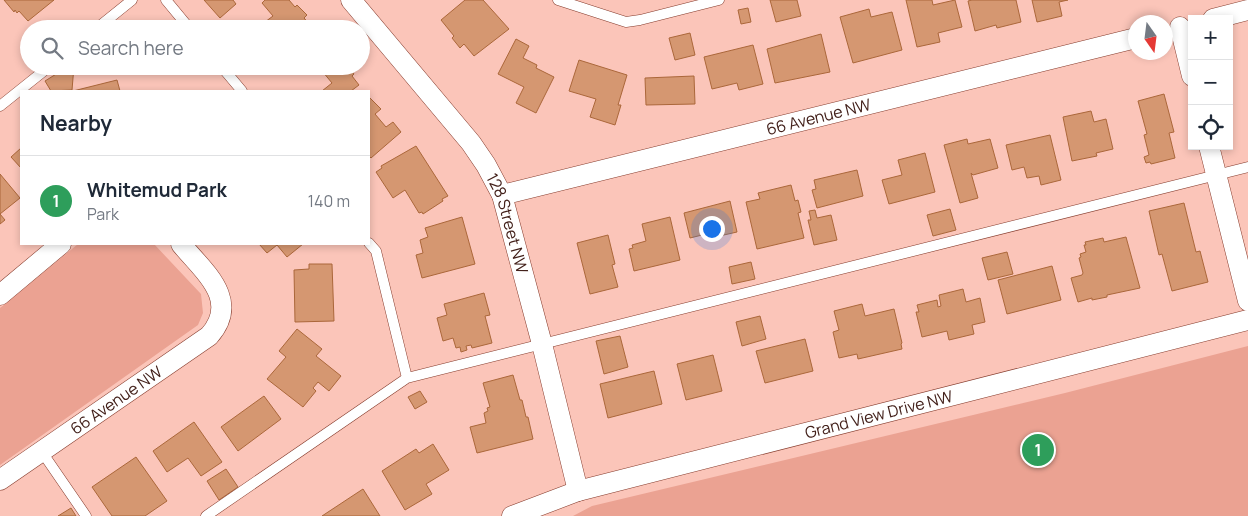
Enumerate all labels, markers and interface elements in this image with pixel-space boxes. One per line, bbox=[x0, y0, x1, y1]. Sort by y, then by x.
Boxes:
north arrow bbox=[1128, 15, 1173, 60]
map controls bbox=[1188, 15, 1233, 150]
button: + bbox=[1188, 15, 1233, 60]
search box bbox=[20, 20, 370, 75]
icon: search bbox=[38, 34, 66, 62]
text: Search here bbox=[78, 35, 184, 61]
button: − bbox=[1188, 60, 1233, 105]
street label: 66 Avenue NW bbox=[764, 93, 873, 140]
button: locate bbox=[1188, 105, 1233, 150]
text: Nearby bbox=[40, 109, 112, 137]
street label: 128 Street NW bbox=[481, 169, 534, 276]
text: Whitemud Park bbox=[87, 177, 227, 203]
text: 1 bbox=[52, 190, 60, 212]
text: 140 m bbox=[308, 190, 350, 212]
text: Park bbox=[87, 203, 119, 225]
your location bbox=[699, 216, 725, 242]
street label: 66 Avenue NW bbox=[66, 361, 166, 439]
street label: Grand View Drive NW bbox=[802, 385, 955, 444]
pin: 1 bbox=[1022, 431, 1054, 469]

